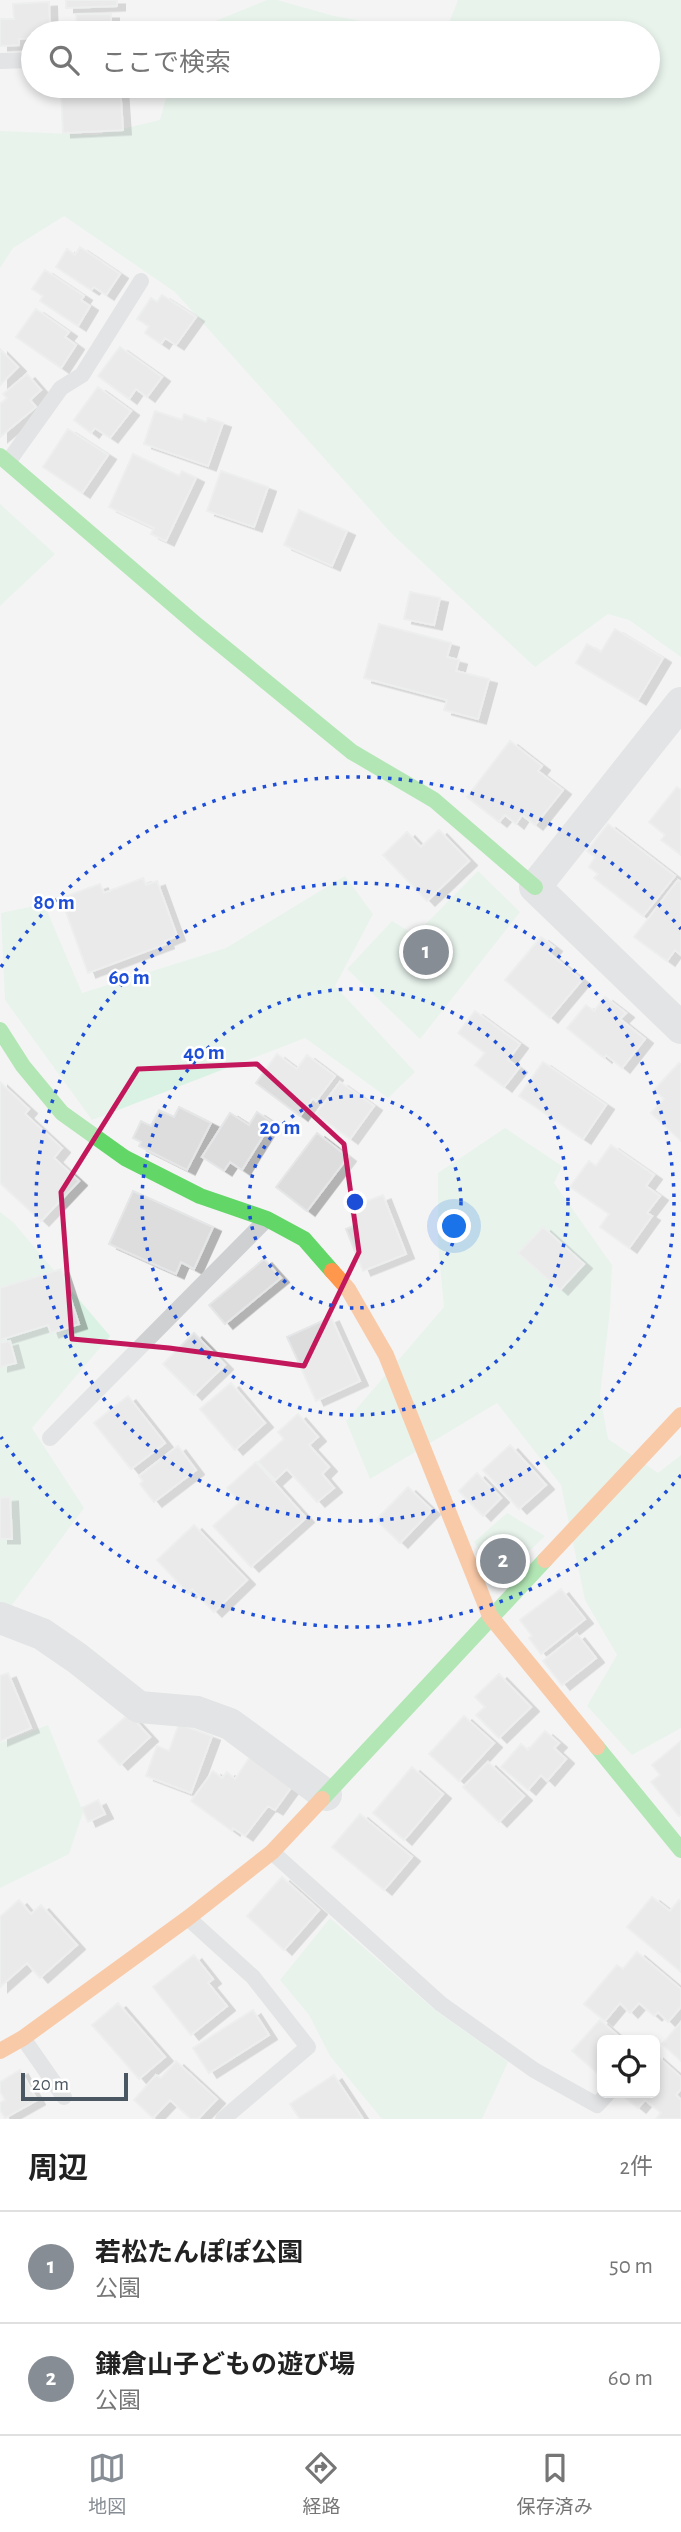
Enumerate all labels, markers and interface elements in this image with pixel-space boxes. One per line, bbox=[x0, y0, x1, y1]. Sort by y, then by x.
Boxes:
search box bbox=[21, 21, 660, 98]
icon: search bbox=[45, 41, 83, 79]
text: ここで検索 bbox=[101, 50, 231, 76]
text: 80 m bbox=[33, 892, 75, 913]
pin: 1 bbox=[403, 926, 449, 978]
text: 60 m bbox=[108, 967, 150, 988]
text: 40 m bbox=[183, 1042, 225, 1063]
text: 20 m bbox=[260, 1117, 300, 1138]
centre of rings bbox=[343, 1190, 367, 1214]
your location bbox=[437, 1209, 471, 1243]
pin: 2 bbox=[480, 1535, 526, 1587]
map controls bbox=[597, 2035, 660, 2098]
button: locate bbox=[597, 2035, 660, 2098]
scale bar bbox=[21, 2070, 128, 2102]
text: 20 m bbox=[32, 2075, 69, 2094]
text: 周辺 bbox=[28, 2154, 88, 2184]
text: 2件 bbox=[620, 2156, 653, 2179]
text: 若松たんぽぽ公園 bbox=[95, 2240, 303, 2266]
text: 1 bbox=[47, 2255, 55, 2278]
text: 50 m bbox=[609, 2255, 653, 2278]
text: 公園 bbox=[95, 2278, 141, 2301]
text: 鎌倉山子どもの遊び場 bbox=[95, 2352, 355, 2378]
text: 2 bbox=[46, 2367, 56, 2390]
text: 60 m bbox=[608, 2367, 653, 2390]
text: 公園 bbox=[95, 2390, 141, 2413]
tab: 地図 bbox=[88, 2449, 126, 2519]
tab: 経路 bbox=[302, 2449, 341, 2519]
tab: 保存済み bbox=[517, 2449, 593, 2519]

